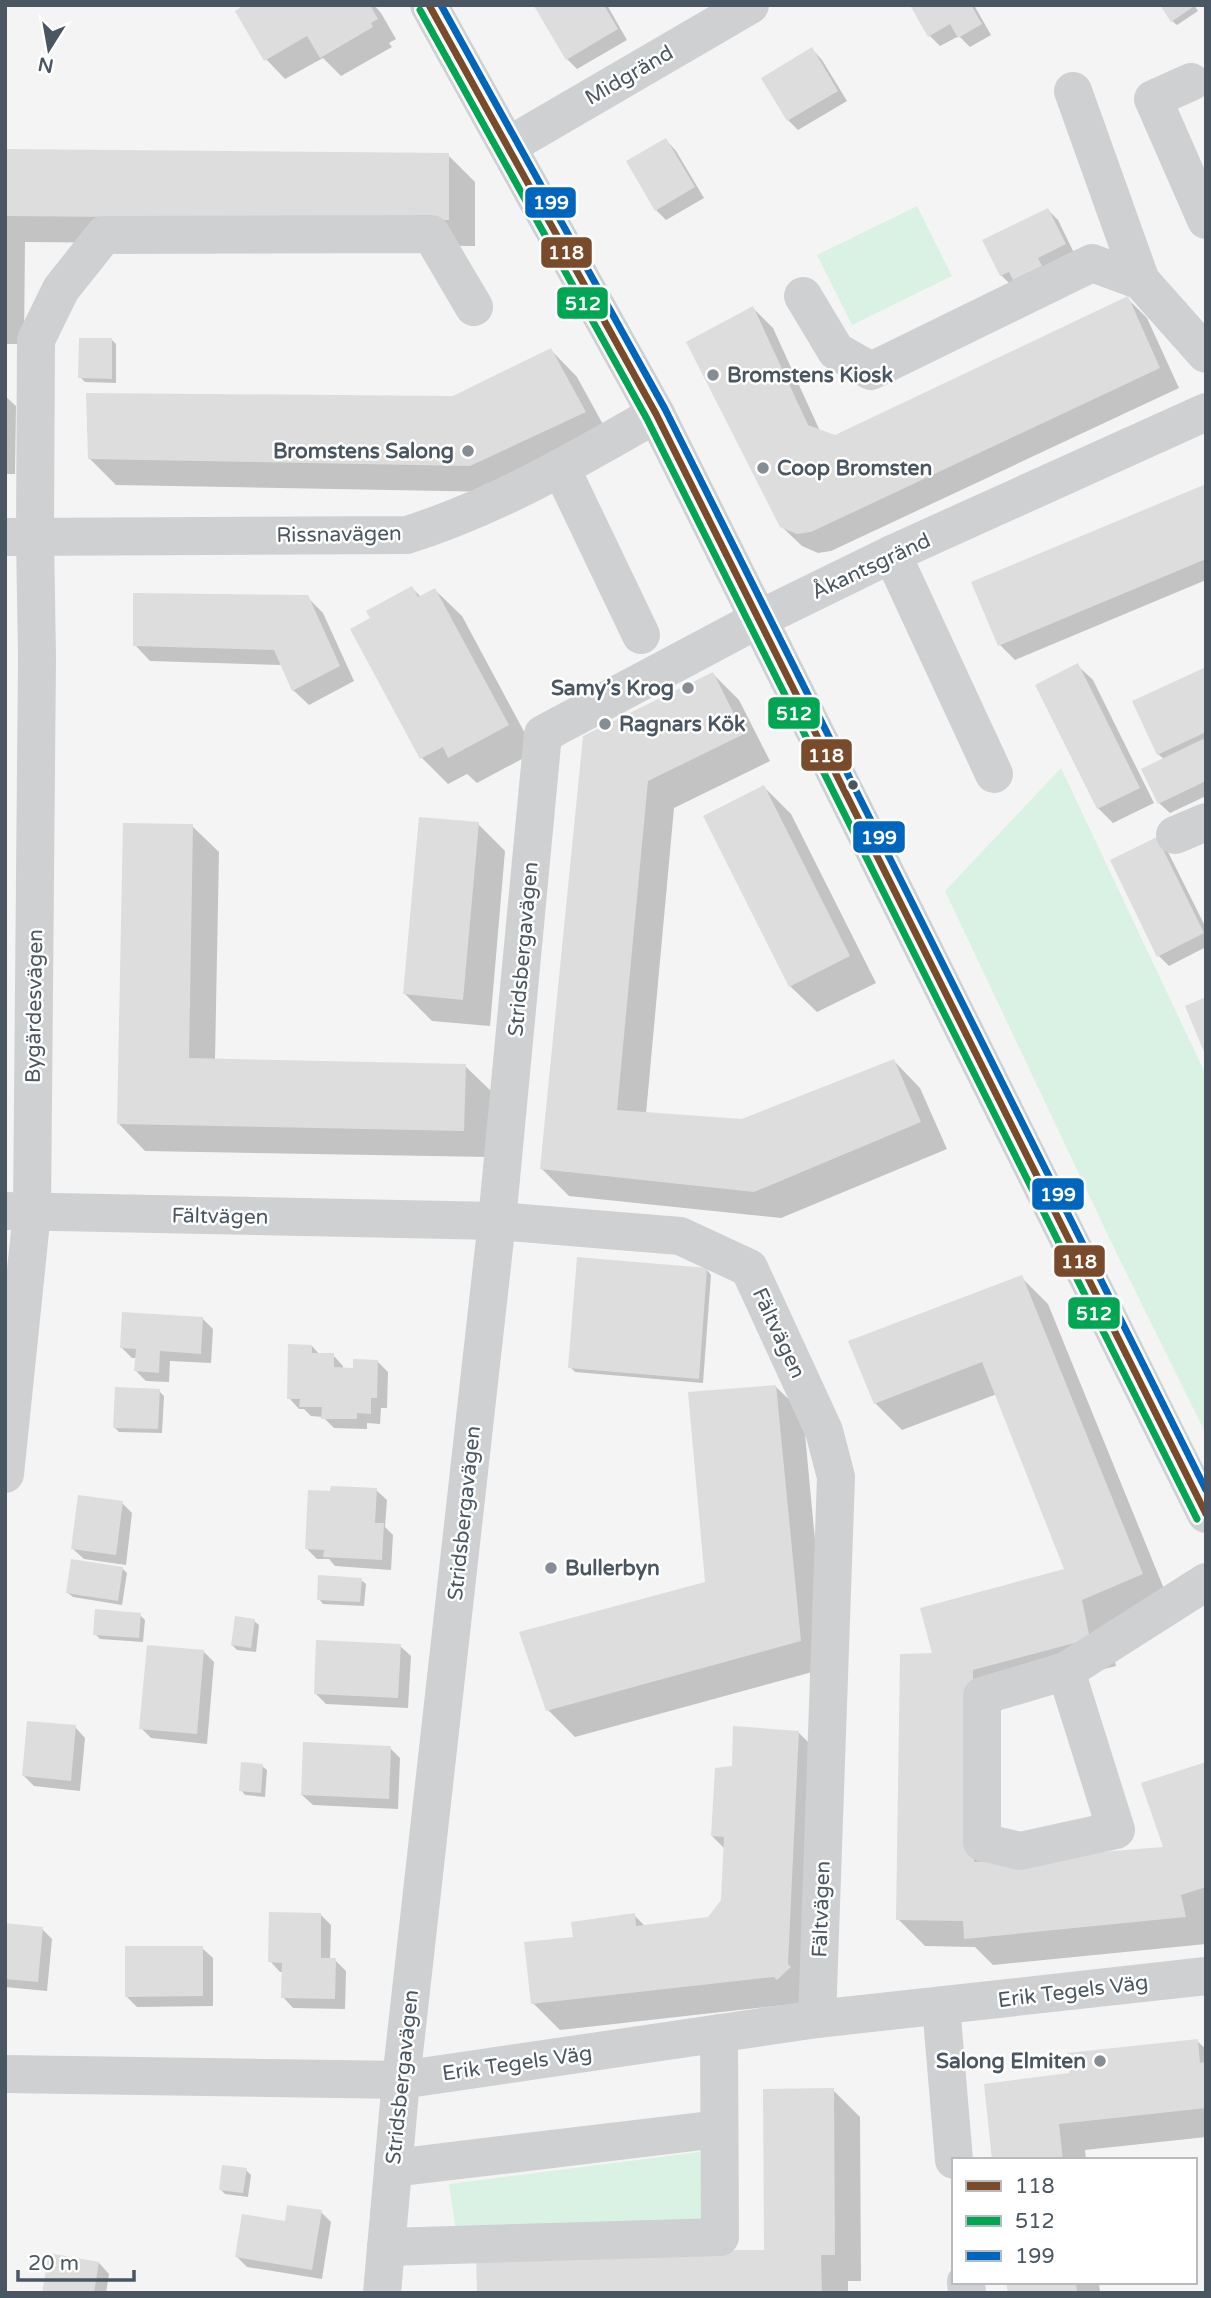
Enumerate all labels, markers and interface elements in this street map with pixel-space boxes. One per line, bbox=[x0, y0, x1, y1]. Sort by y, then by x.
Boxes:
north arrow bbox=[14, 14, 84, 84]
street label: Midgränd bbox=[581, 40, 678, 111]
text: N bbox=[36, 52, 56, 77]
line badge: 199 bbox=[524, 186, 577, 219]
text: 199 bbox=[533, 192, 569, 214]
line badge: 118 bbox=[540, 236, 593, 269]
text: 118 bbox=[548, 242, 584, 264]
line badge: 512 bbox=[556, 286, 609, 320]
text: 512 bbox=[565, 293, 601, 315]
place label: Bromstens Kiosk bbox=[727, 363, 893, 388]
marker: Bromstens Kiosk bbox=[705, 367, 721, 383]
place label: Bromstens Salong bbox=[273, 439, 454, 464]
marker: Bromstens Salong bbox=[460, 443, 476, 459]
place label: Coop Bromsten bbox=[777, 456, 932, 481]
marker: Coop Bromsten bbox=[755, 460, 771, 476]
street label: Rissnavägen bbox=[276, 521, 402, 548]
street label: Åkantsgränd bbox=[808, 528, 935, 605]
place label: Samy’s Krog bbox=[551, 676, 674, 701]
marker: Samy’s Krog bbox=[680, 680, 696, 696]
line badge: 512 bbox=[767, 696, 821, 730]
text: 512 bbox=[776, 703, 812, 725]
place label: Ragnars Kök bbox=[619, 712, 746, 737]
marker: Ragnars Kök bbox=[597, 716, 613, 732]
line badge: 118 bbox=[800, 738, 853, 772]
text: 118 bbox=[808, 745, 844, 767]
unlabelled marker bbox=[846, 778, 860, 792]
line badge: 199 bbox=[852, 820, 906, 854]
text: 199 bbox=[861, 827, 897, 849]
street label: Stridsbergavägen bbox=[503, 861, 544, 1038]
street label: Bygärdesvägen bbox=[21, 929, 48, 1083]
line badge: 199 bbox=[1031, 1177, 1085, 1211]
text: 199 bbox=[1040, 1184, 1076, 1206]
street label: Fältvägen bbox=[171, 1203, 269, 1230]
line badge: 118 bbox=[1053, 1244, 1106, 1278]
text: 118 bbox=[1061, 1251, 1097, 1273]
street label: Fältvägen bbox=[747, 1284, 810, 1382]
line badge: 512 bbox=[1067, 1296, 1121, 1330]
text: 512 bbox=[1076, 1303, 1112, 1325]
street label: Stridsbergavägen bbox=[443, 1424, 486, 1602]
place label: Bullerbyn bbox=[565, 1556, 660, 1581]
marker: Bullerbyn bbox=[543, 1560, 559, 1576]
street label: Fältvägen bbox=[807, 1860, 836, 1958]
street label: Erik Tegels Väg bbox=[997, 1970, 1150, 2013]
street label: Stridsbergavägen bbox=[381, 1988, 424, 2166]
street label: Erik Tegels Väg bbox=[440, 2041, 594, 2086]
place label: Salong Elmiten bbox=[936, 2049, 1086, 2074]
marker: Salong Elmiten bbox=[1092, 2053, 1108, 2069]
legend bbox=[952, 2158, 1197, 2284]
text: 118 bbox=[1015, 2174, 1055, 2199]
text: 512 bbox=[1015, 2209, 1055, 2234]
scale bar bbox=[18, 2238, 133, 2282]
text: 199 bbox=[1015, 2244, 1055, 2269]
text: 20 m bbox=[28, 2251, 79, 2276]

